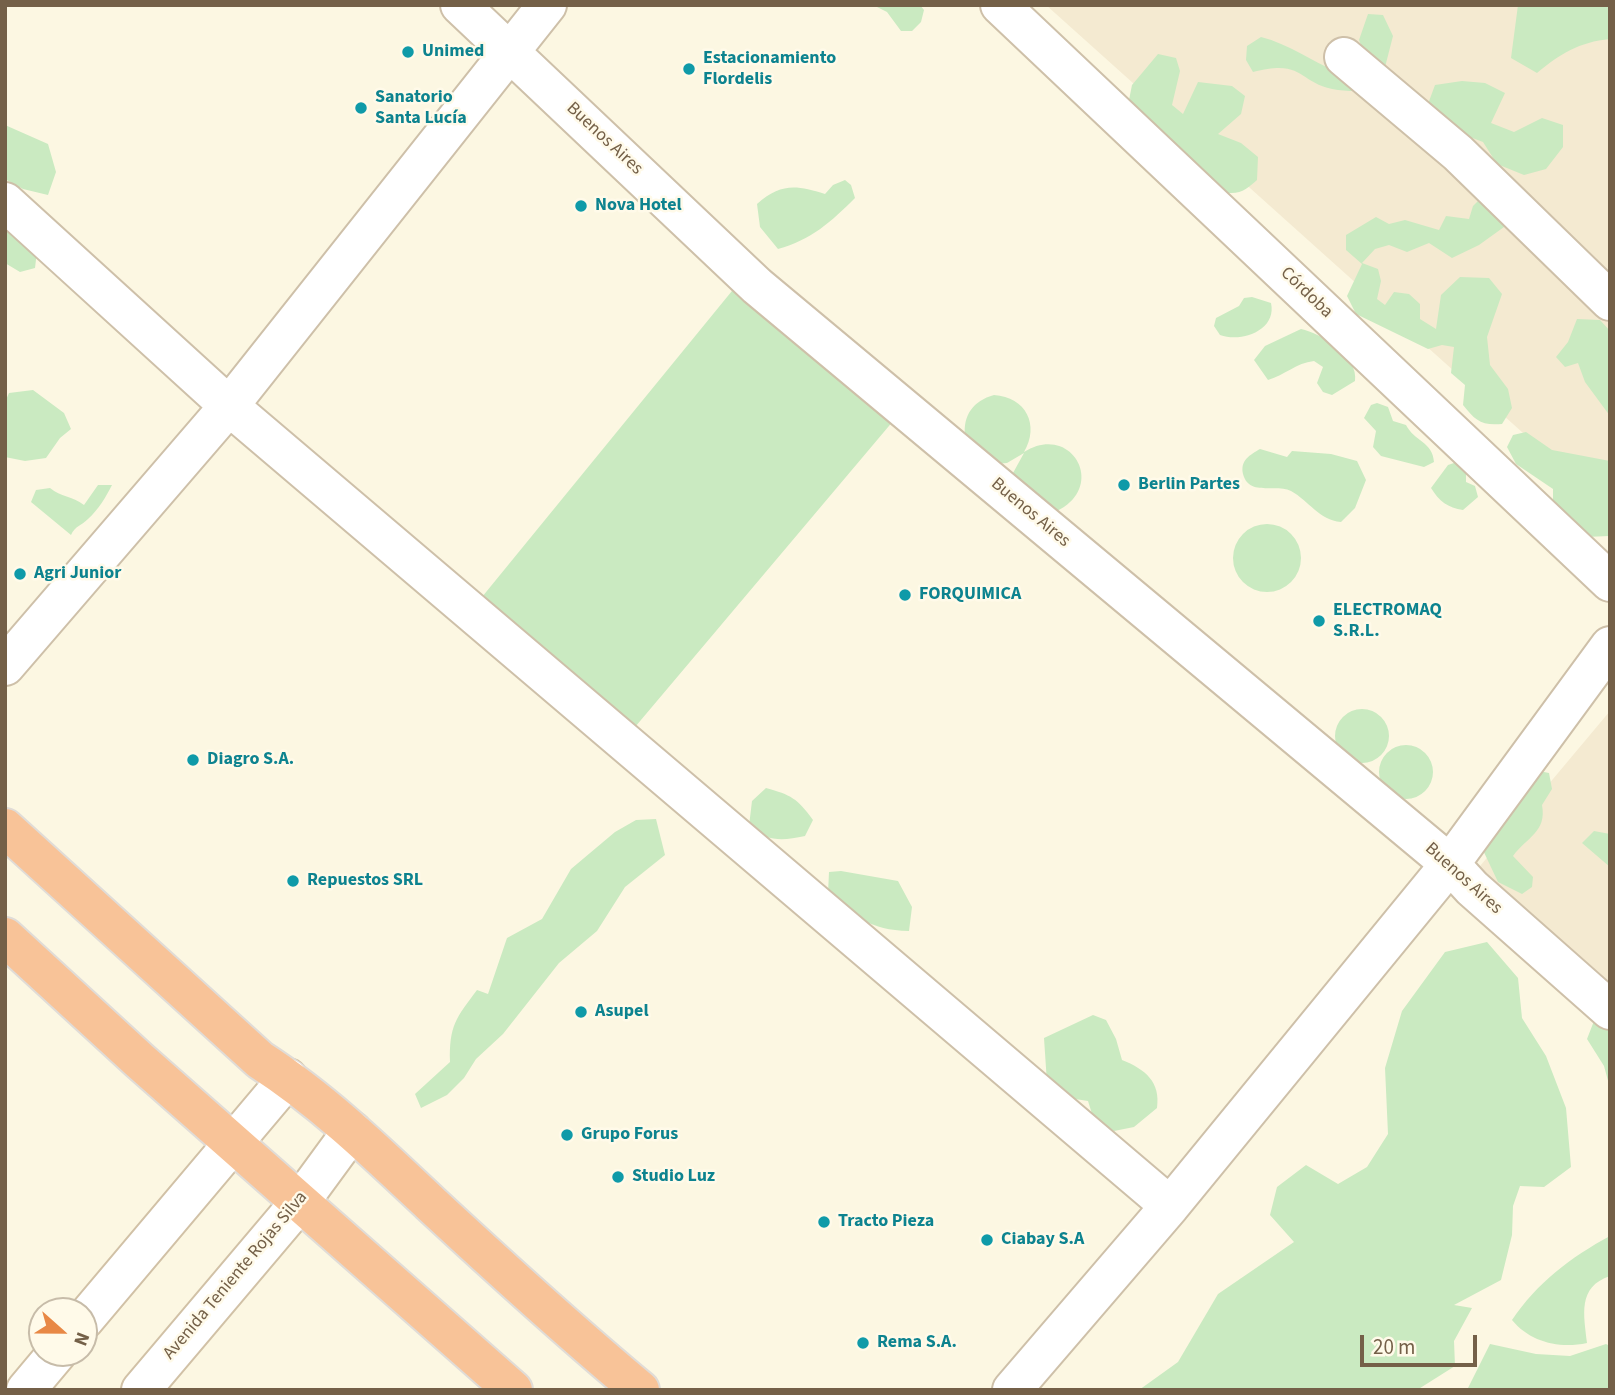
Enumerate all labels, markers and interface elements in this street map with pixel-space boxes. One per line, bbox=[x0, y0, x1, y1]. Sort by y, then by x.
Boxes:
place label: Unimed bbox=[422, 41, 484, 63]
marker: Unimed bbox=[400, 44, 416, 60]
place label: Estacionamiento Flordelis bbox=[703, 48, 836, 90]
marker: Estacionamiento Flordelis bbox=[681, 61, 697, 77]
place label: Sanatorio Santa Lucía bbox=[375, 87, 467, 130]
street label: Buenos Aires bbox=[561, 98, 647, 180]
marker: Sanatorio Santa Lucía bbox=[353, 100, 369, 116]
place label: Nova Hotel bbox=[595, 195, 682, 217]
marker: Nova Hotel bbox=[573, 198, 589, 214]
street label: Córdoba bbox=[1275, 263, 1337, 323]
street label: Buenos Aires bbox=[986, 474, 1074, 552]
place label: Berlin Partes bbox=[1138, 474, 1240, 496]
marker: Berlin Partes bbox=[1116, 477, 1132, 493]
place label: Agri Junior bbox=[34, 563, 121, 585]
marker: Agri Junior bbox=[12, 566, 28, 582]
place label: FORQUIMICA bbox=[919, 584, 1021, 606]
marker: FORQUIMICA bbox=[897, 587, 913, 603]
place label: ELECTROMAQ S.R.L. bbox=[1333, 600, 1442, 642]
marker: ELECTROMAQ S.R.L. bbox=[1311, 613, 1327, 629]
place label: Diagro S.A. bbox=[207, 749, 294, 771]
marker: Diagro S.A. bbox=[185, 752, 201, 768]
street label: Buenos Aires bbox=[1420, 839, 1506, 919]
place label: Repuestos SRL bbox=[307, 870, 423, 892]
marker: Repuestos SRL bbox=[285, 873, 301, 889]
place label: Asupel bbox=[595, 1001, 649, 1023]
marker: Asupel bbox=[573, 1004, 589, 1020]
place label: Grupo Forus bbox=[581, 1124, 678, 1146]
marker: Grupo Forus bbox=[559, 1127, 575, 1143]
place label: Studio Luz bbox=[632, 1166, 715, 1188]
marker: Studio Luz bbox=[610, 1169, 626, 1185]
street label: Avenida Teniente Rojas Silva bbox=[159, 1188, 313, 1364]
place label: Tracto Pieza bbox=[838, 1211, 934, 1233]
marker: Tracto Pieza bbox=[816, 1214, 832, 1230]
place label: Ciabay S.A bbox=[1001, 1229, 1084, 1251]
marker: Ciabay S.A bbox=[979, 1232, 995, 1248]
north arrow bbox=[28, 1297, 98, 1367]
scale bar bbox=[1363, 1322, 1480, 1366]
text: N bbox=[66, 1328, 96, 1350]
place label: Rema S.A. bbox=[877, 1332, 957, 1354]
text: 20 m bbox=[1373, 1332, 1415, 1362]
marker: Rema S.A. bbox=[855, 1335, 871, 1351]

